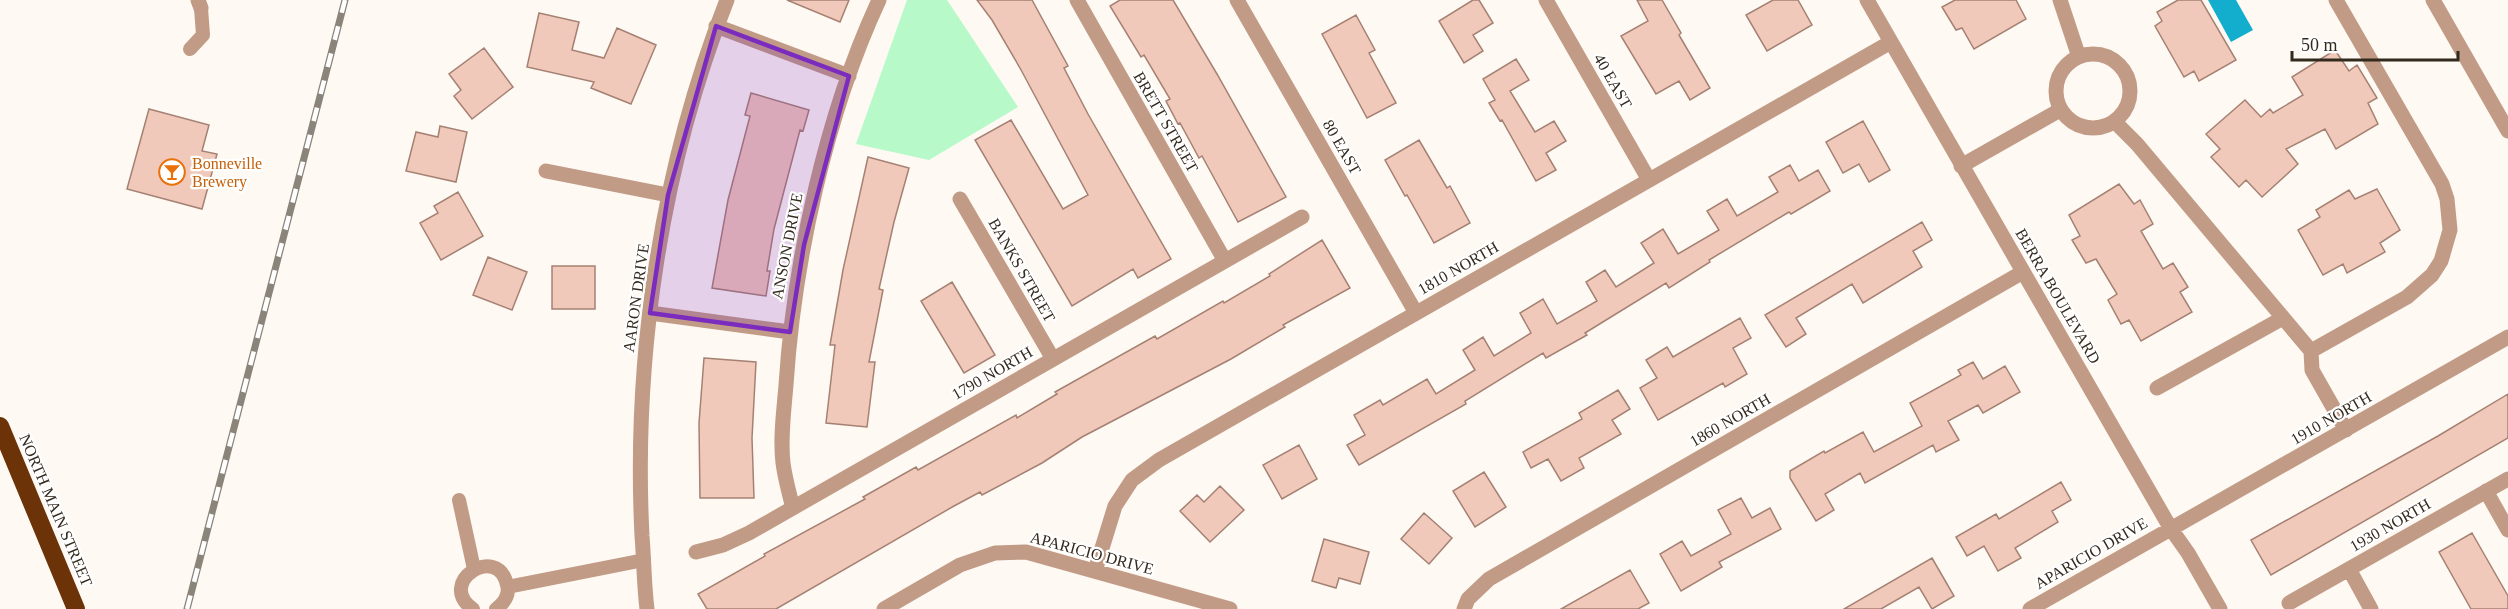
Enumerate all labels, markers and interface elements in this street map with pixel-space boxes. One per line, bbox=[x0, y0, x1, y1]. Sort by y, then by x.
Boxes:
scale bar bbox=[2292, 24, 2458, 62]
text: 50 m bbox=[2301, 35, 2338, 55]
street label: 40 EAST bbox=[1591, 51, 1635, 111]
street label: BRETT STREET bbox=[1130, 69, 1202, 175]
street label: 80 EAST bbox=[1320, 117, 1364, 177]
place label: Bonneville Brewery bbox=[192, 155, 262, 191]
bar icon: Bonneville Brewery bbox=[157, 157, 187, 187]
street label: ANSON DRIVE bbox=[768, 191, 806, 301]
street label: BANKS STREET bbox=[985, 215, 1059, 325]
street label: BERRA BOULEVARD bbox=[2012, 225, 2104, 367]
street label: 1810 NORTH bbox=[1415, 238, 1502, 298]
street label: AARON DRIVE bbox=[620, 242, 652, 354]
street label: 1790 NORTH bbox=[949, 343, 1036, 403]
street label: 1910 NORTH bbox=[2288, 388, 2375, 448]
street label: 1860 NORTH bbox=[1687, 390, 1774, 450]
street label: NORTH MAIN STREET bbox=[16, 431, 96, 589]
street label: 1930 NORTH bbox=[2347, 495, 2434, 555]
street label: APARICIO DRIVE bbox=[2032, 514, 2150, 592]
street label: APARICIO DRIVE bbox=[1028, 528, 1156, 578]

